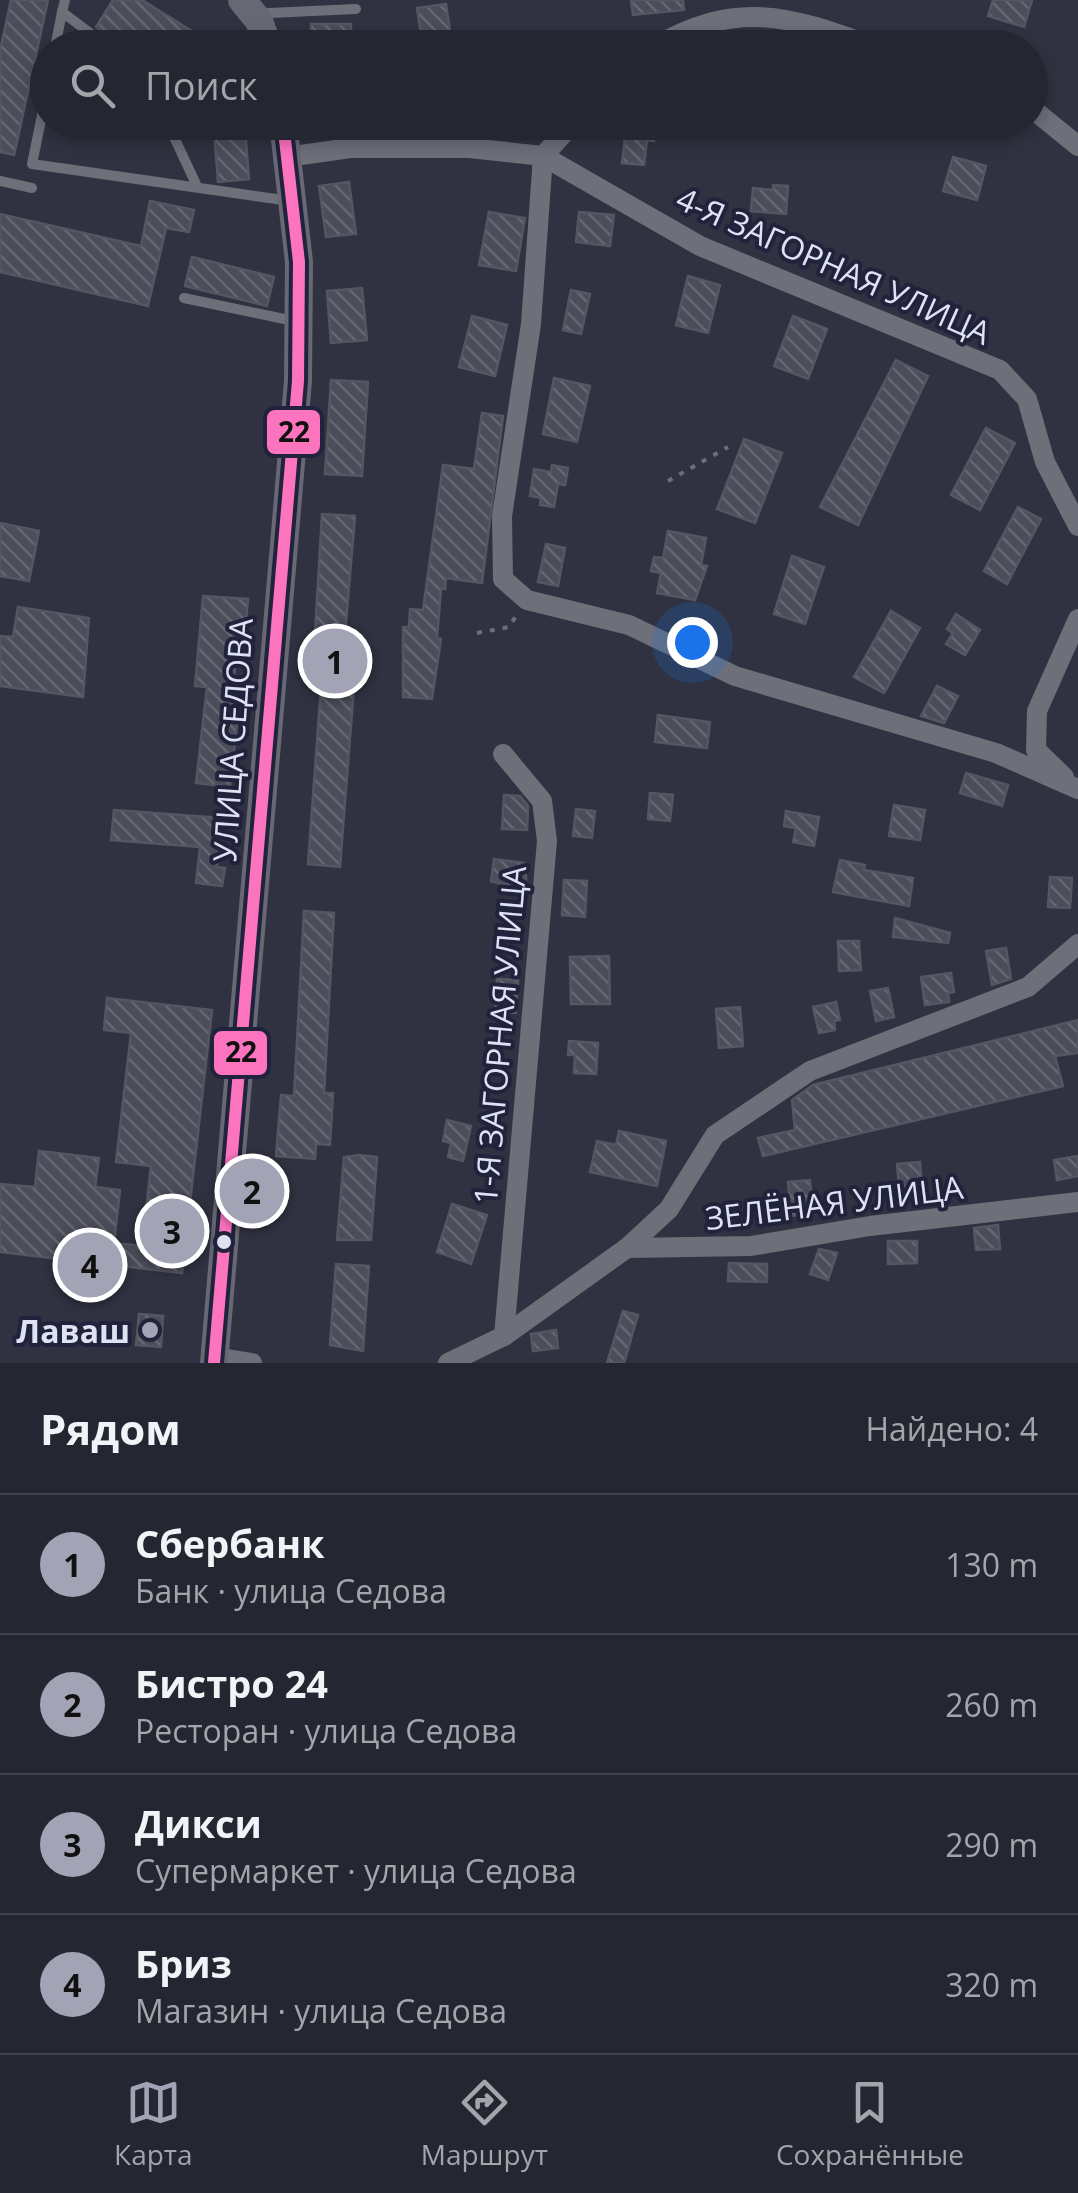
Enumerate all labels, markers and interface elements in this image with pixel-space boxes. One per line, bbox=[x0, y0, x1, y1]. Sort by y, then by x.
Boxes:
search box bbox=[30, 30, 1048, 140]
icon: search bbox=[65, 58, 120, 113]
text: Поиск bbox=[145, 59, 258, 111]
street label: 4-Я ЗАГОРНАЯ УЛИЦА bbox=[670, 176, 999, 354]
line badge: 22 bbox=[265, 408, 322, 456]
text: 22 bbox=[278, 412, 310, 450]
street label: УЛИЦА СЕДОВА bbox=[202, 616, 262, 863]
your location bbox=[667, 617, 718, 668]
pin: 1 bbox=[302, 624, 368, 698]
street label: 1-Я ЗАГОРНАЯ УЛИЦА bbox=[463, 863, 535, 1206]
line badge: 22 bbox=[212, 1029, 269, 1077]
text: 22 bbox=[225, 1032, 257, 1070]
pin: 2 bbox=[220, 1154, 284, 1228]
street label: ЗЕЛЁНАЯ УЛИЦА bbox=[703, 1165, 966, 1239]
pin: 3 bbox=[140, 1194, 204, 1268]
pin: 4 bbox=[58, 1228, 122, 1302]
unlabelled marker bbox=[214, 1232, 234, 1252]
place label: Лаваш bbox=[16, 1309, 130, 1352]
marker: Лаваш bbox=[139, 1319, 161, 1341]
text: Рядом bbox=[40, 1400, 181, 1457]
text: Найдено: 4 bbox=[865, 1407, 1038, 1450]
text: Сбербанк bbox=[135, 1517, 325, 1569]
text: 1 bbox=[63, 1543, 82, 1586]
text: 130 m bbox=[945, 1543, 1038, 1586]
text: Банк · улица Седова bbox=[135, 1569, 447, 1612]
text: Бистро 24 bbox=[135, 1657, 328, 1709]
text: 2 bbox=[63, 1683, 82, 1726]
text: 260 m bbox=[945, 1683, 1038, 1726]
text: Ресторан · улица Седова bbox=[135, 1709, 517, 1752]
text: Дикси bbox=[135, 1797, 262, 1849]
text: 3 bbox=[63, 1823, 82, 1866]
text: 290 m bbox=[945, 1823, 1038, 1866]
text: Супермаркет · улица Седова bbox=[135, 1849, 577, 1892]
text: Бриз bbox=[135, 1937, 232, 1989]
text: 4 bbox=[63, 1963, 82, 2006]
text: 320 m bbox=[945, 1963, 1038, 2006]
text: Магазин · улица Седова bbox=[135, 1989, 507, 2032]
tab: Карта bbox=[114, 2075, 193, 2173]
tab: Маршрут bbox=[421, 2075, 548, 2173]
tab: Сохранённые bbox=[776, 2075, 964, 2173]

